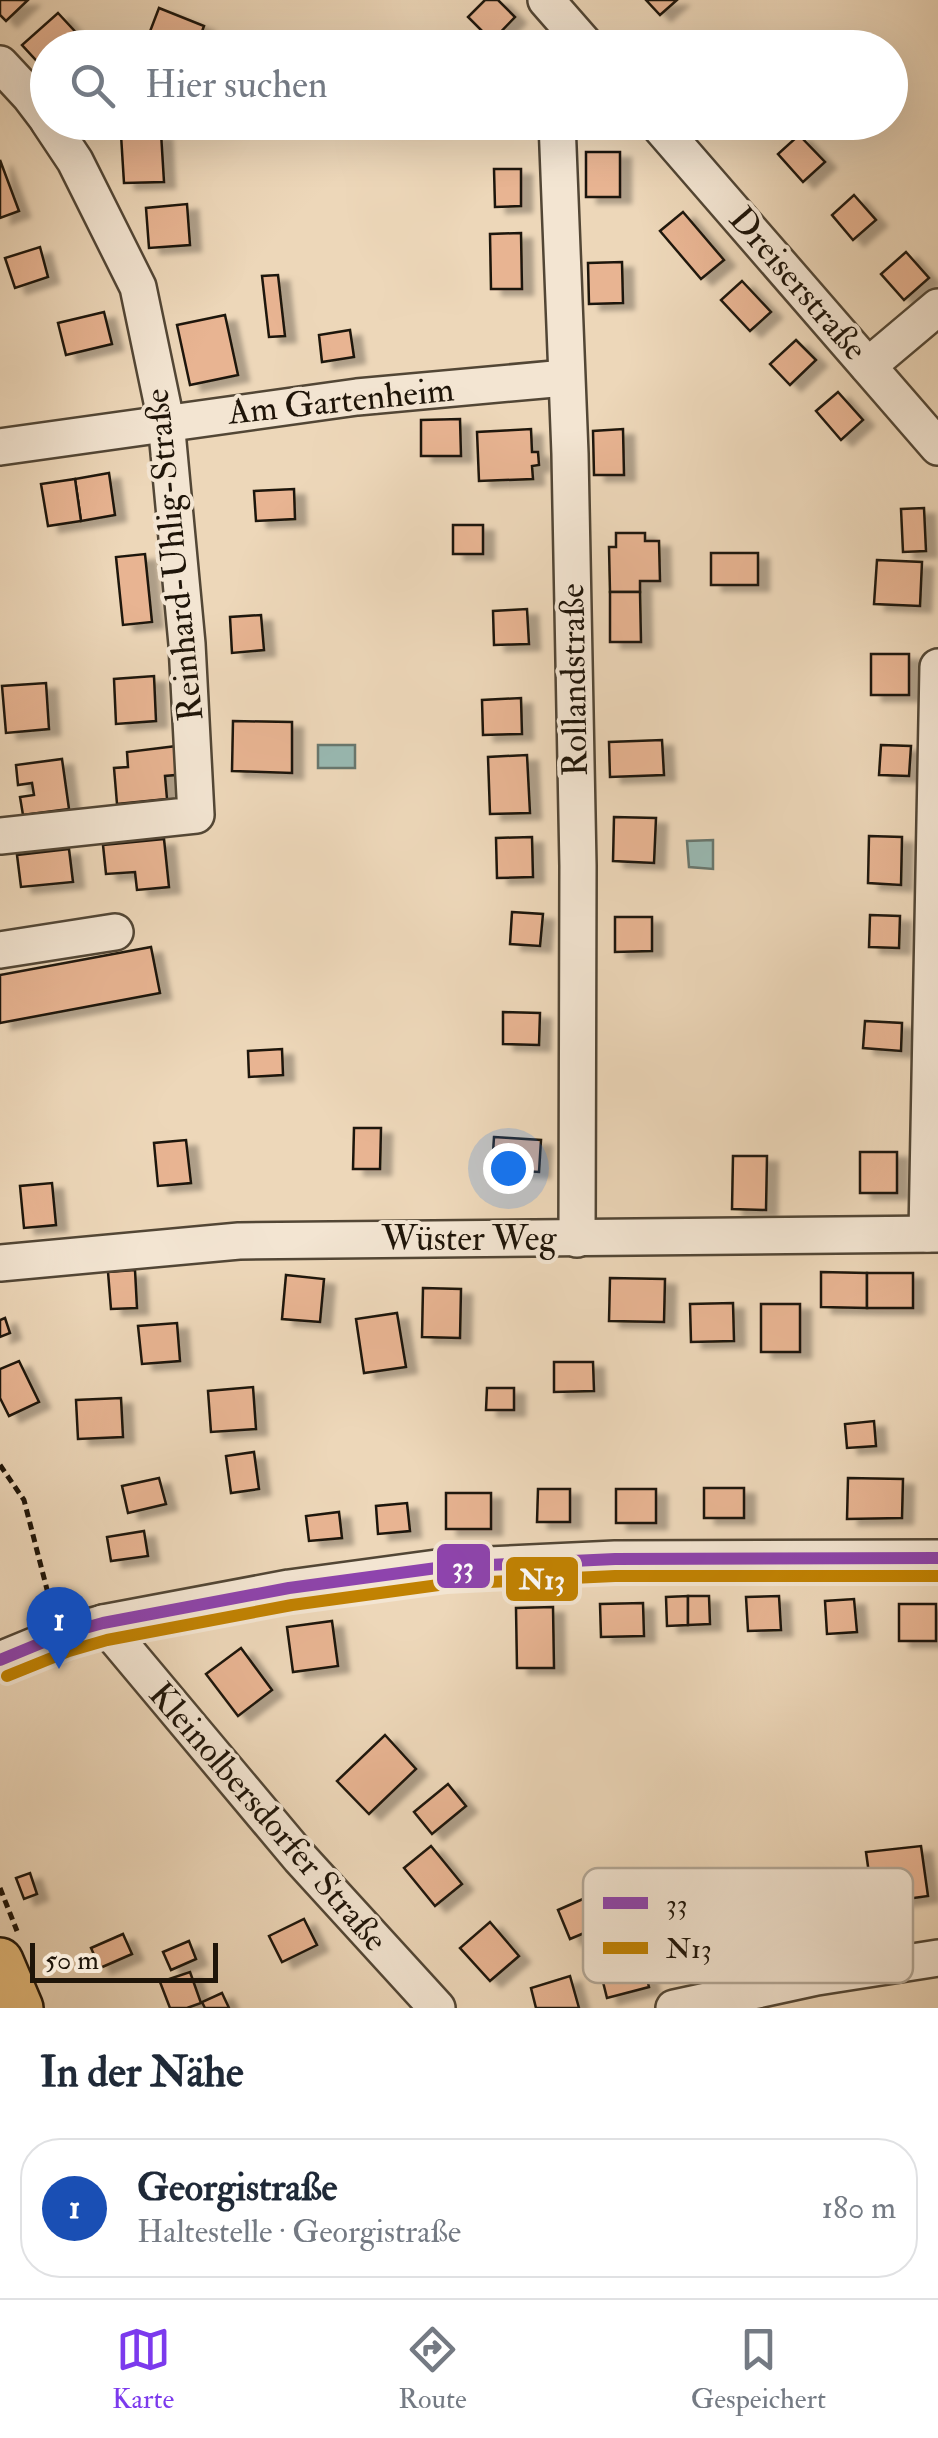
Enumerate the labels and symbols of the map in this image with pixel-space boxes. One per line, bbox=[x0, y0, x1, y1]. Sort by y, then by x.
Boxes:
street label: Dreiserstraße bbox=[719, 198, 877, 370]
street label: Am Gartenheim bbox=[225, 367, 456, 435]
street label: Reinhard-Uhlig-Straße bbox=[135, 387, 213, 723]
street label: Rollandstraße bbox=[550, 583, 598, 777]
your location bbox=[483, 1143, 534, 1194]
street label: Wüster Weg bbox=[380, 1217, 557, 1261]
line badge: 33 bbox=[435, 1542, 492, 1590]
text: 33 bbox=[452, 1550, 474, 1585]
line badge: N13 bbox=[504, 1555, 580, 1603]
text: N13 bbox=[518, 1563, 565, 1598]
pin: 1 bbox=[27, 1586, 92, 1669]
street label: Kleinolbersdorfer Straße bbox=[139, 1673, 397, 1961]
legend bbox=[583, 1868, 913, 1983]
text: 33 bbox=[666, 1887, 688, 1922]
text: N13 bbox=[666, 1932, 712, 1967]
scale bar bbox=[30, 1938, 218, 1982]

